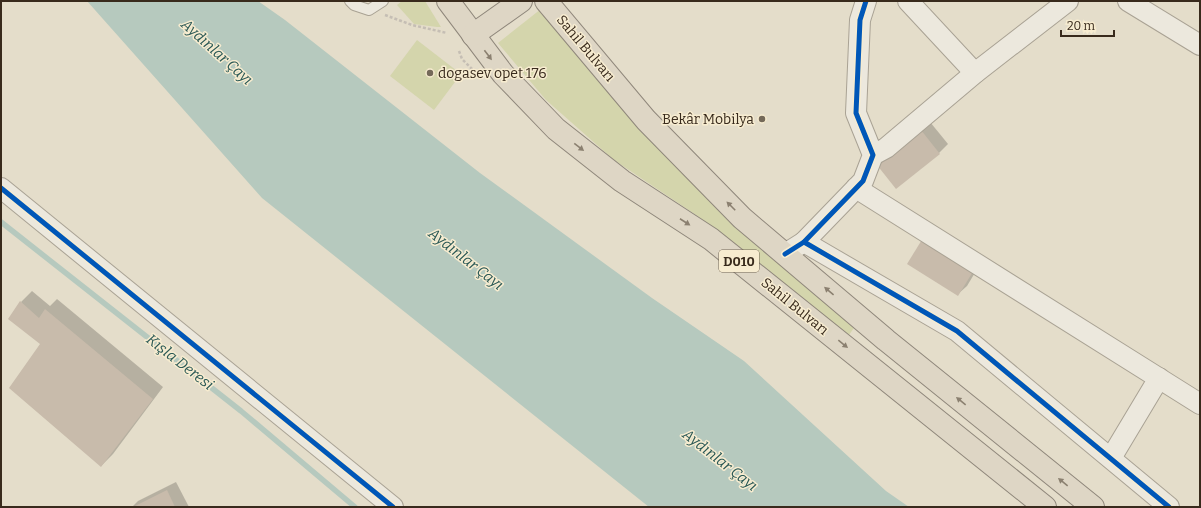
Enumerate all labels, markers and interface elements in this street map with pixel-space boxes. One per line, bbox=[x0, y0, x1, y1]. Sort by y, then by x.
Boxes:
street label: Sahil Bulvarı bbox=[553, 12, 618, 85]
scale bar bbox=[1061, 12, 1114, 38]
water label: Aydınlar Çayı bbox=[177, 15, 256, 89]
text: 20 m bbox=[1067, 19, 1096, 33]
one-way arrow bbox=[484, 49, 492, 60]
place label: dogasev opet 176 bbox=[438, 65, 546, 82]
marker: dogasev opet 176 bbox=[425, 68, 435, 78]
place label: Bekâr Mobilya bbox=[662, 111, 754, 128]
marker: Bekâr Mobilya bbox=[757, 114, 767, 124]
one-way arrow bbox=[573, 143, 584, 151]
one-way arrow bbox=[726, 201, 736, 211]
one-way arrow bbox=[679, 218, 691, 225]
water label: Aydınlar Çayı bbox=[424, 224, 507, 294]
road number: D010 bbox=[719, 250, 759, 272]
street label: Sahil Bulvarı bbox=[758, 274, 832, 339]
one-way arrow bbox=[823, 287, 834, 296]
water label: Kışla Deresi bbox=[143, 330, 217, 394]
one-way arrow bbox=[837, 340, 848, 349]
one-way arrow bbox=[956, 396, 967, 405]
water label: Aydınlar Çayı bbox=[678, 425, 761, 495]
one-way arrow bbox=[1057, 478, 1068, 487]

